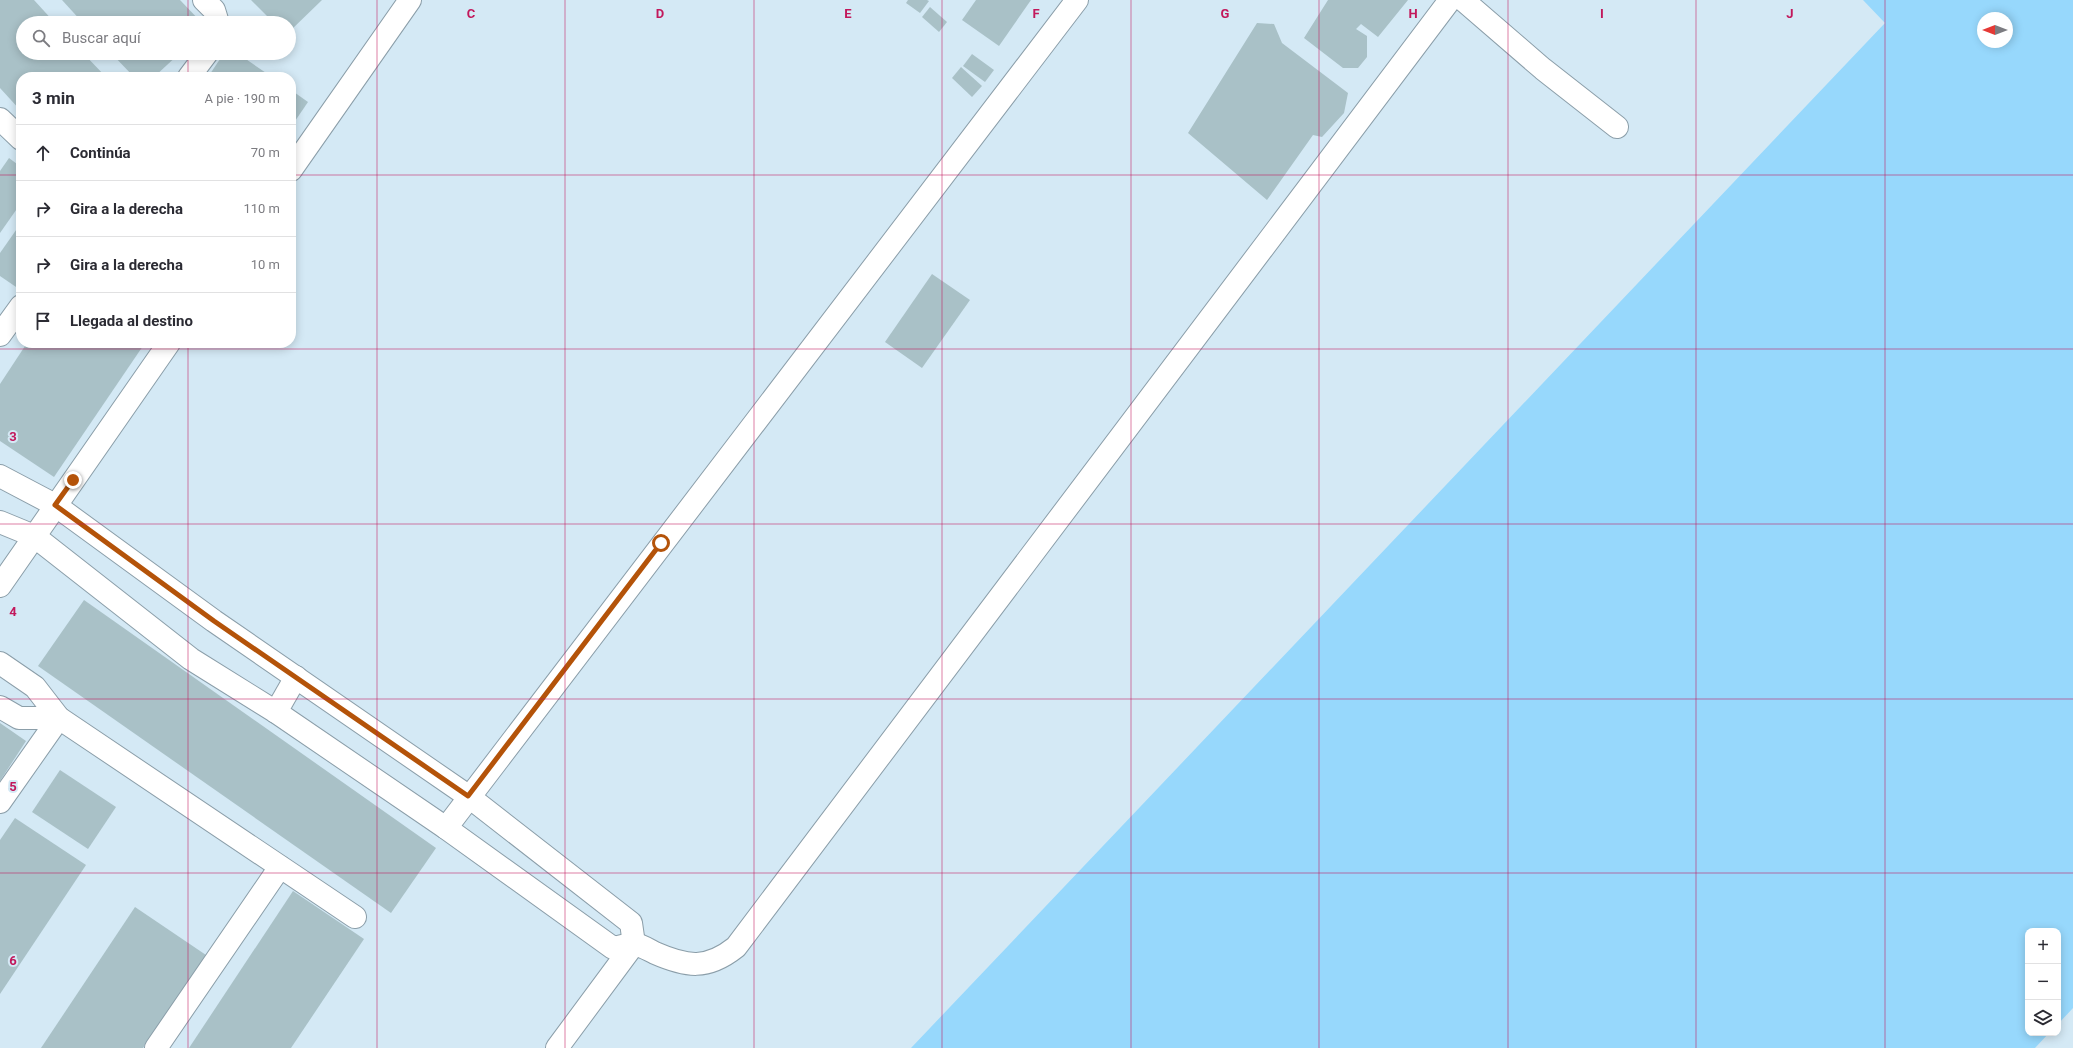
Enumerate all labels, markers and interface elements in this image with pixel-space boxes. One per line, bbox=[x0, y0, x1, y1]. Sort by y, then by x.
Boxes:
text: C bbox=[467, 6, 476, 21]
text: D bbox=[656, 6, 664, 21]
text: E bbox=[844, 6, 852, 21]
text: F bbox=[1032, 6, 1040, 21]
text: G bbox=[1221, 6, 1230, 21]
text: H bbox=[1408, 6, 1418, 21]
text: I bbox=[1600, 6, 1604, 21]
text: J bbox=[1786, 6, 1794, 21]
north arrow bbox=[1977, 12, 2013, 48]
search box bbox=[16, 16, 296, 60]
icon: search bbox=[30, 27, 52, 49]
text: Buscar aquí bbox=[62, 29, 141, 47]
text: 3 min bbox=[32, 88, 75, 108]
text: A pie · 190 m bbox=[205, 91, 280, 106]
icon: ahead bbox=[32, 142, 54, 164]
text: Continúa bbox=[70, 144, 131, 162]
text: 70 m bbox=[251, 145, 280, 160]
icon: right bbox=[32, 198, 54, 220]
text: Gira a la derecha bbox=[70, 200, 183, 218]
text: 110 m bbox=[243, 201, 280, 216]
icon: right bbox=[32, 254, 54, 276]
text: Gira a la derecha bbox=[70, 256, 183, 274]
text: 10 m bbox=[251, 257, 280, 272]
icon: arrive bbox=[32, 310, 54, 332]
text: Llegada al destino bbox=[70, 312, 193, 330]
text: 3 bbox=[9, 429, 17, 444]
route end bbox=[64, 471, 82, 489]
route start bbox=[652, 534, 670, 552]
text: 4 bbox=[9, 604, 17, 619]
text: 5 bbox=[9, 779, 17, 794]
map controls bbox=[2025, 928, 2061, 1036]
button: + bbox=[2025, 928, 2061, 964]
text: 6 bbox=[9, 953, 17, 968]
button: − bbox=[2025, 964, 2061, 1000]
button: layers bbox=[2025, 1000, 2061, 1036]

